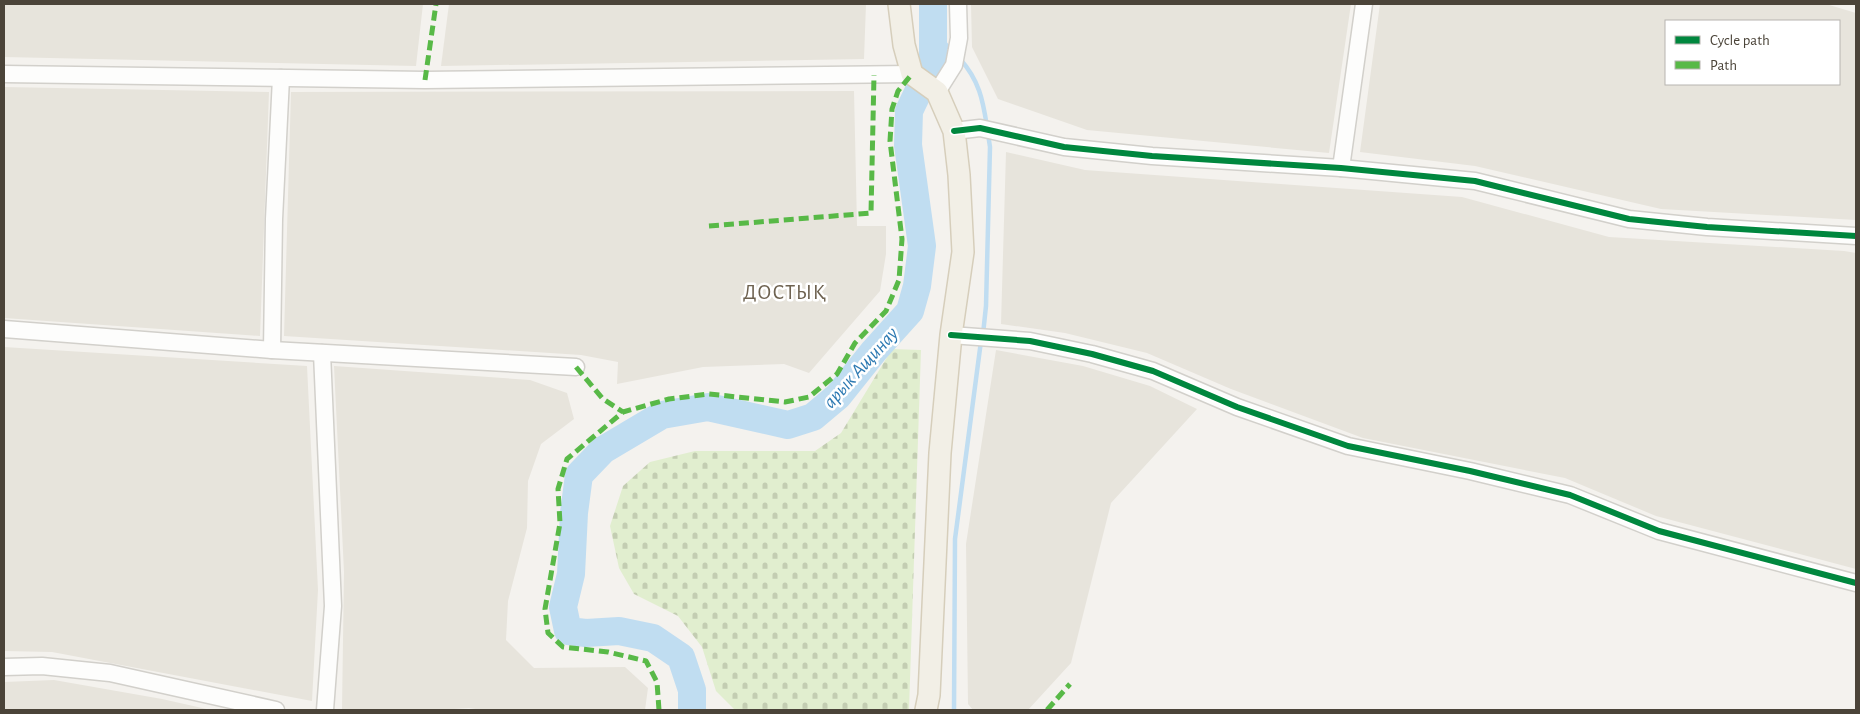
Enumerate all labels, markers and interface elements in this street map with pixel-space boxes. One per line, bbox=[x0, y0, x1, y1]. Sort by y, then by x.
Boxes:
legend bbox=[1665, 20, 1840, 85]
text: Cycle path bbox=[1710, 33, 1770, 48]
text: Path bbox=[1710, 58, 1737, 73]
district label: ДОСТЫҚ bbox=[743, 282, 827, 303]
water label: арык Ащинау bbox=[820, 323, 902, 412]

